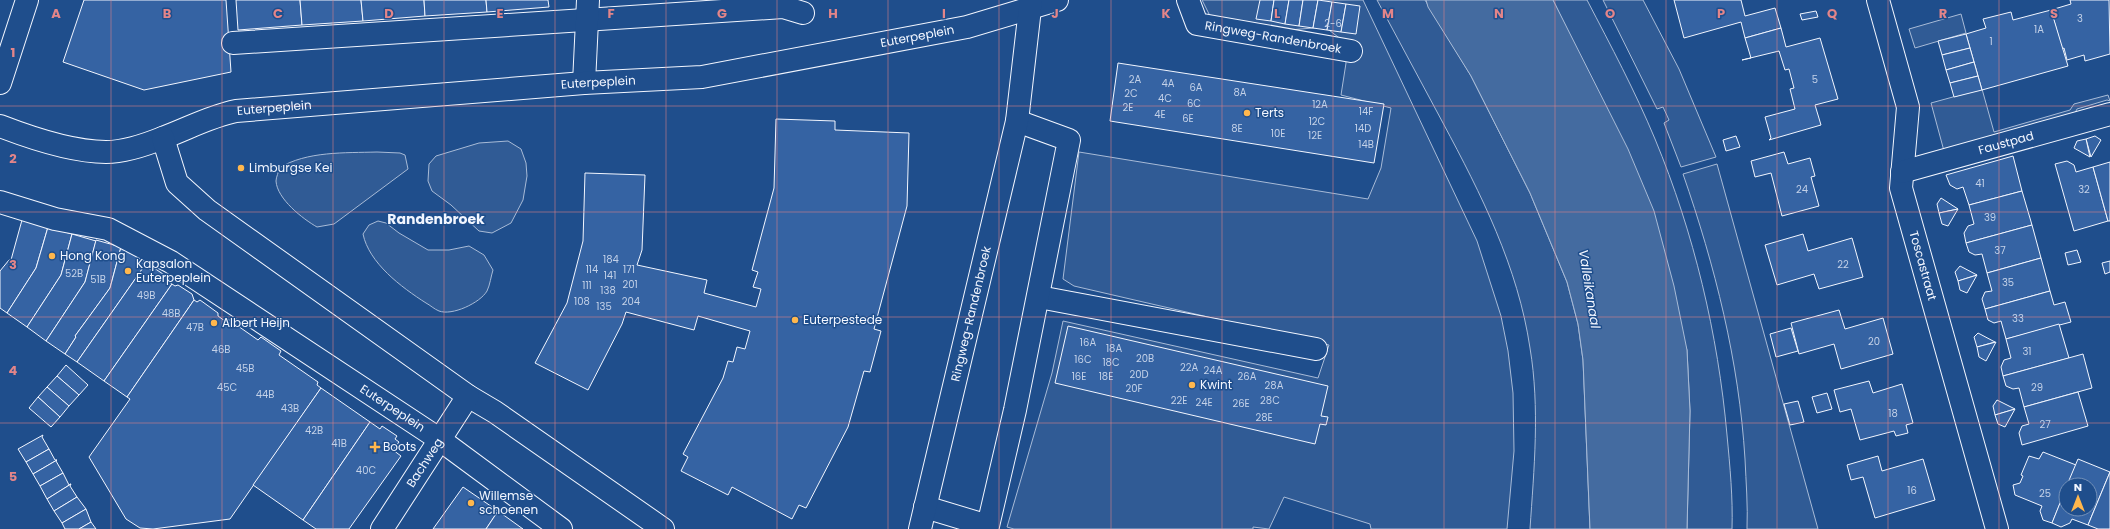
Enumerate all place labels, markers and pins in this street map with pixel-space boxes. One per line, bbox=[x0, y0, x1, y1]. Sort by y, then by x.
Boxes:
place label: Terts bbox=[1255, 104, 1284, 121]
marker: Terts bbox=[1242, 108, 1252, 118]
place label: Limburgse Kei bbox=[249, 159, 332, 176]
marker: Limburgse Kei bbox=[236, 163, 246, 173]
place label: Hong Kong bbox=[60, 247, 126, 264]
marker: Hong Kong bbox=[47, 251, 57, 261]
place label: Kapsalon Euterpeplein bbox=[136, 255, 211, 286]
marker: Kapsalon Euterpeplein bbox=[123, 266, 133, 276]
place label: Euterpestede bbox=[803, 311, 882, 328]
place label: Albert Heijn bbox=[222, 314, 290, 331]
marker: Euterpestede bbox=[790, 315, 800, 325]
marker: Albert Heijn bbox=[209, 318, 219, 328]
place label: Kwint bbox=[1200, 376, 1232, 393]
marker: Kwint bbox=[1187, 380, 1197, 390]
place label: Boots bbox=[383, 438, 416, 455]
marker: Boots bbox=[370, 442, 380, 452]
place label: Willemse schoenen bbox=[479, 487, 538, 518]
marker: Willemse schoenen bbox=[466, 498, 476, 508]

